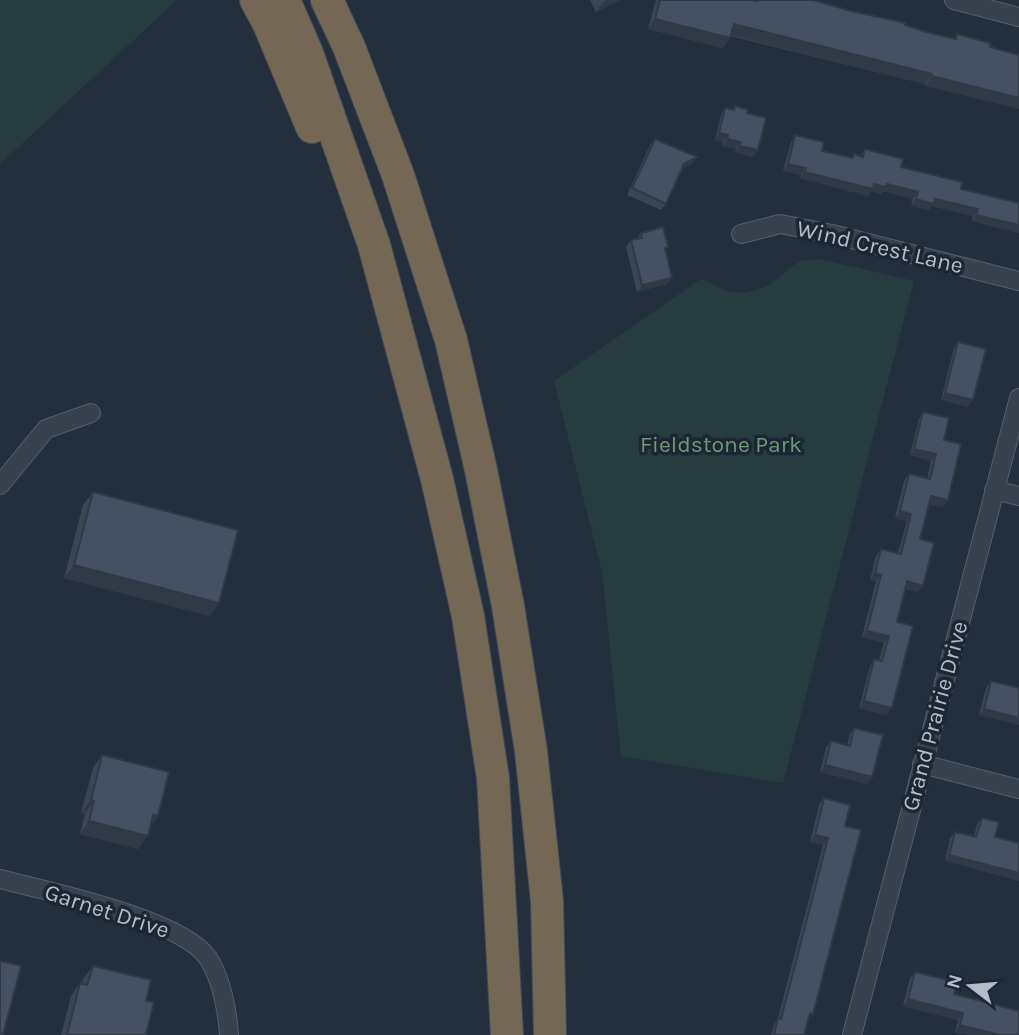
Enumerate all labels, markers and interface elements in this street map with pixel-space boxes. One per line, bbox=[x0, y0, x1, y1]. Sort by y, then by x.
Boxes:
street label: Wind Crest Lane bbox=[794, 215, 966, 279]
park label: Fieldstone Park bbox=[640, 431, 802, 458]
street label: Grand Prairie Drive bbox=[897, 618, 973, 814]
street label: Garnet Drive bbox=[41, 878, 173, 944]
north arrow bbox=[935, 951, 1005, 1021]
text: N bbox=[942, 972, 967, 991]

